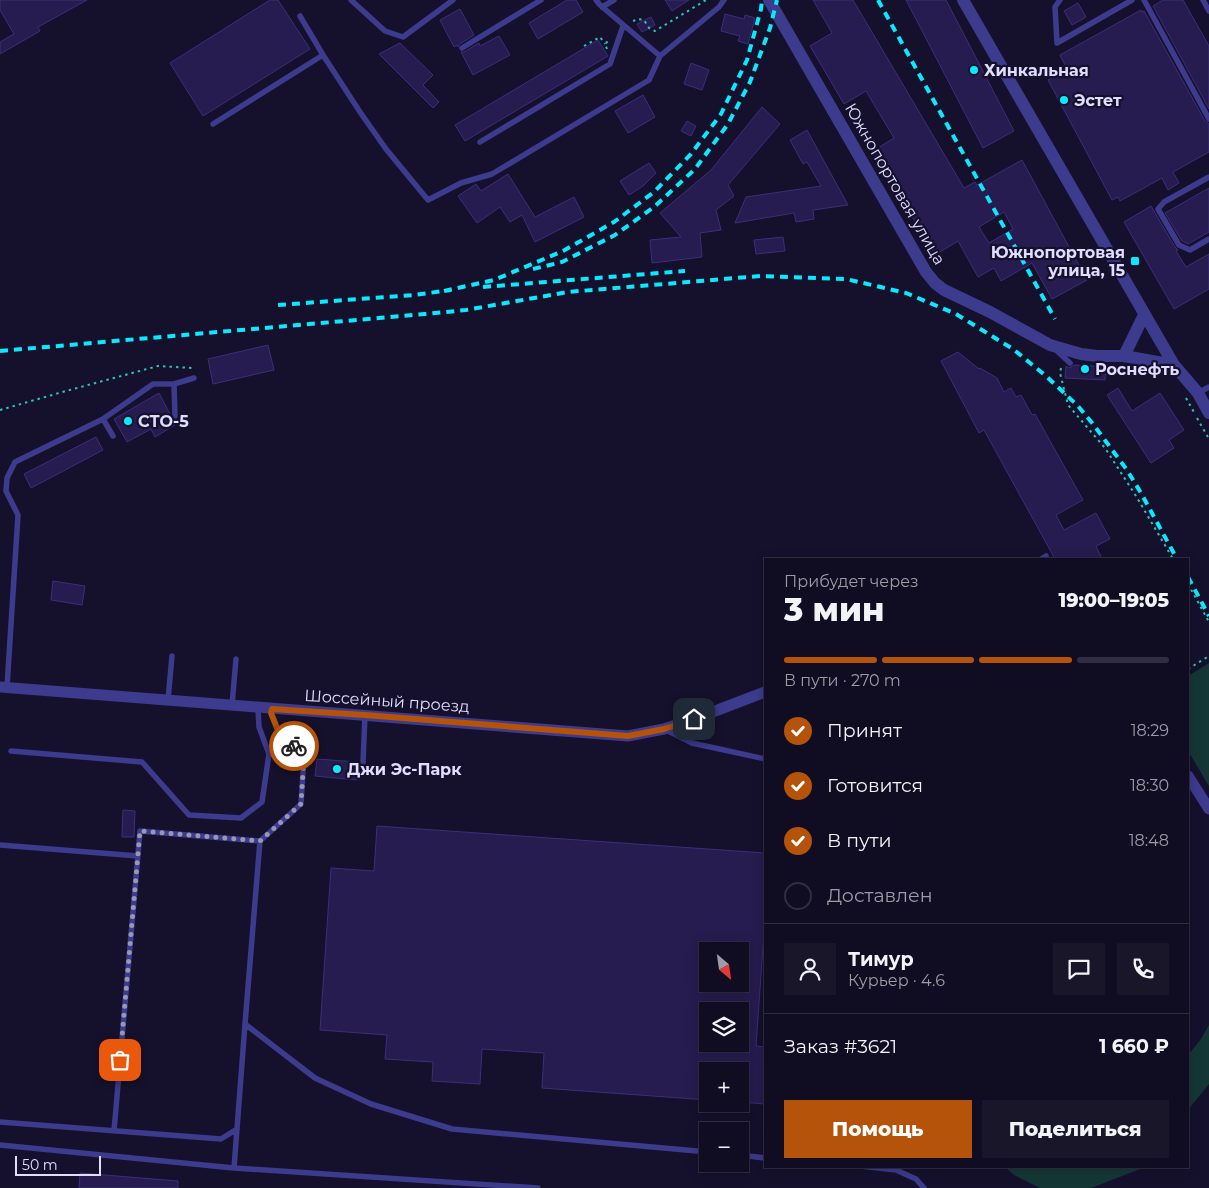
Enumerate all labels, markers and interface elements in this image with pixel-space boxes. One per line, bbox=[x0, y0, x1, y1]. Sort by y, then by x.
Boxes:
place label: Хинкальная bbox=[984, 61, 1089, 80]
marker: Хинкальная bbox=[968, 64, 980, 76]
place label: Эстет bbox=[1074, 91, 1122, 110]
marker: Эстет bbox=[1058, 94, 1070, 106]
street label: Южнопортовая улица bbox=[841, 100, 949, 268]
place label: Южнопортовая улица, 15 bbox=[991, 243, 1125, 280]
marker: Южнопортовая улица, 15 bbox=[1129, 255, 1141, 267]
place label: Роснефть bbox=[1095, 360, 1180, 379]
marker: Роснефть bbox=[1079, 363, 1091, 375]
place label: СТО-5 bbox=[138, 412, 189, 431]
marker: СТО-5 bbox=[122, 415, 134, 427]
text: Прибудет через bbox=[784, 572, 919, 591]
text: 19:00–19:05 bbox=[1059, 589, 1169, 612]
text: 3 мин bbox=[784, 590, 884, 629]
text: В пути · 270 m bbox=[784, 671, 901, 690]
street label: Шоссейный проезд bbox=[304, 686, 470, 716]
pin bbox=[673, 698, 715, 740]
icon: home bbox=[680, 705, 708, 733]
icon: check bbox=[784, 717, 812, 745]
text: Принят bbox=[827, 719, 902, 742]
courier bbox=[269, 721, 319, 771]
text: 18:29 bbox=[1131, 721, 1169, 740]
icon: bike bbox=[280, 732, 308, 760]
place label: Джи Эс-Парк bbox=[347, 760, 462, 779]
marker: Джи Эс-Парк bbox=[331, 763, 343, 775]
icon: check bbox=[784, 772, 812, 800]
text: Готовится bbox=[827, 774, 923, 797]
text: 18:30 bbox=[1130, 776, 1169, 795]
icon: check bbox=[784, 827, 812, 855]
text: В пути bbox=[827, 829, 892, 852]
text: 18:48 bbox=[1129, 831, 1169, 850]
text: Доставлен bbox=[827, 884, 933, 907]
north arrow bbox=[699, 942, 749, 992]
map controls bbox=[699, 942, 749, 1172]
button: person bbox=[784, 943, 836, 995]
button: chat bbox=[1053, 943, 1105, 995]
button: phone bbox=[1117, 943, 1169, 995]
text: Тимур bbox=[848, 948, 914, 971]
text: Курьер · 4.6 bbox=[848, 971, 945, 990]
button: layers bbox=[699, 1002, 749, 1052]
text: Заказ #3621 bbox=[784, 1035, 897, 1058]
text: 1 660 ₽ bbox=[1099, 1035, 1169, 1058]
pin bbox=[99, 1039, 141, 1081]
icon: bag bbox=[106, 1046, 134, 1074]
button: + bbox=[699, 1062, 749, 1112]
button: Помощь bbox=[784, 1100, 972, 1158]
button: Поделиться bbox=[982, 1100, 1169, 1158]
button: − bbox=[699, 1122, 749, 1172]
scale bar bbox=[15, 1153, 101, 1176]
text: 50 m bbox=[22, 1156, 58, 1174]

